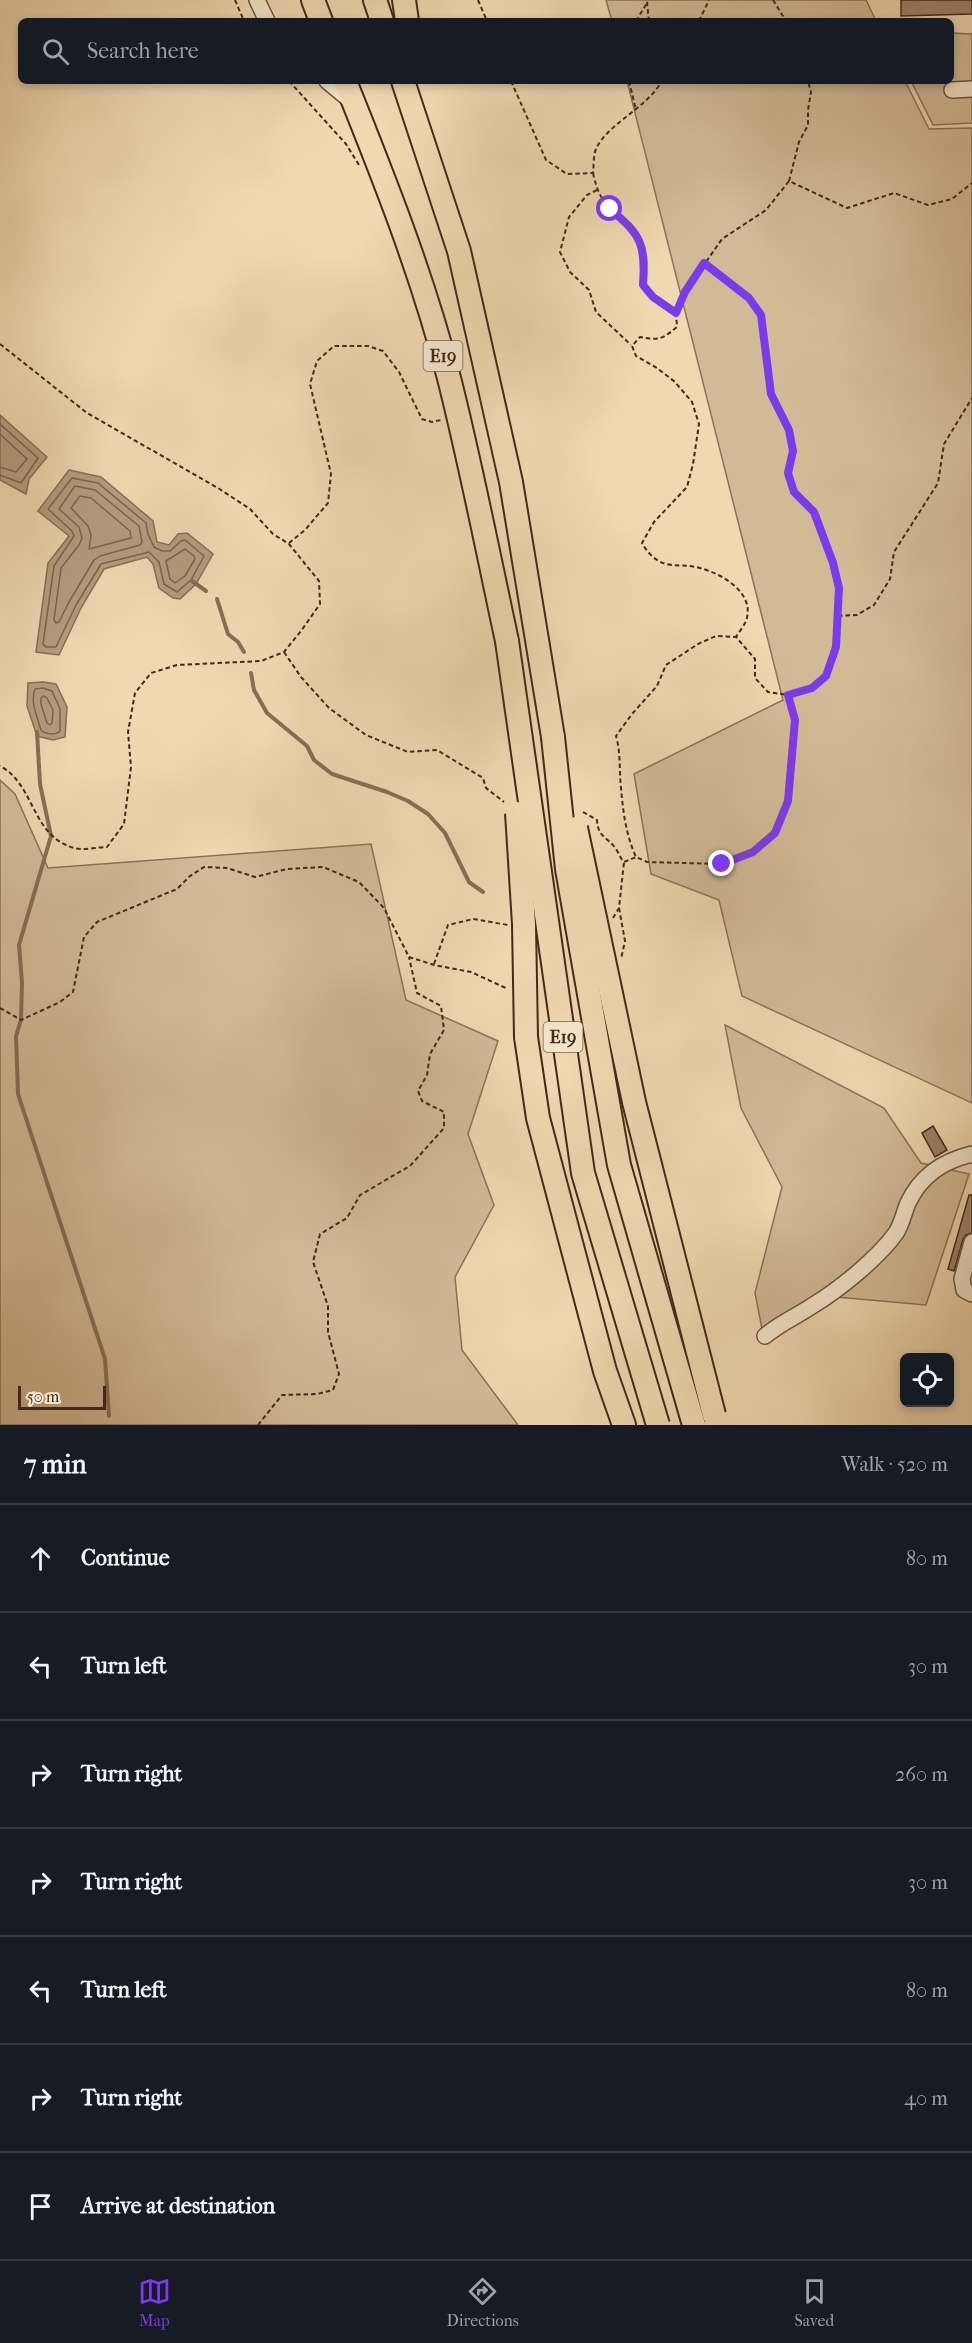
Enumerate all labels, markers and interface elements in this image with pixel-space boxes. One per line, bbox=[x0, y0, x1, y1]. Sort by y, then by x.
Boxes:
search box bbox=[18, 18, 954, 84]
icon: search bbox=[39, 35, 72, 68]
text: Search here bbox=[87, 38, 199, 64]
route start bbox=[596, 195, 622, 221]
road number: E19 bbox=[424, 341, 462, 371]
route end bbox=[708, 850, 734, 876]
road number: E19 bbox=[544, 1022, 582, 1052]
map controls bbox=[900, 1353, 954, 1407]
button: locate bbox=[900, 1353, 954, 1407]
scale bar bbox=[18, 1383, 106, 1410]
text: 50 m bbox=[27, 1387, 59, 1406]
text: 7 min bbox=[24, 1449, 87, 1480]
text: Walk · 520 m bbox=[841, 1453, 948, 1476]
icon: ahead bbox=[24, 1542, 57, 1575]
text: Continue bbox=[81, 1545, 170, 1571]
text: 80 m bbox=[906, 1547, 948, 1570]
icon: left bbox=[24, 1650, 57, 1683]
text: Turn left bbox=[81, 1653, 167, 1679]
text: 30 m bbox=[908, 1655, 948, 1678]
icon: right bbox=[24, 1758, 57, 1791]
text: Turn right bbox=[81, 1761, 182, 1787]
text: 260 m bbox=[895, 1763, 948, 1786]
icon: right bbox=[24, 1866, 57, 1899]
text: Turn right bbox=[81, 1869, 182, 1895]
text: 30 m bbox=[908, 1871, 948, 1894]
icon: left bbox=[24, 1974, 57, 2007]
text: Turn left bbox=[81, 1977, 167, 2003]
text: 80 m bbox=[906, 1979, 948, 2002]
icon: right bbox=[24, 2082, 57, 2115]
text: Turn right bbox=[81, 2085, 182, 2111]
text: 40 m bbox=[904, 2087, 948, 2110]
icon: arrive bbox=[24, 2190, 57, 2223]
text: Arrive at destination bbox=[81, 2193, 275, 2219]
tab: Map bbox=[138, 2275, 171, 2330]
tab: Directions bbox=[447, 2275, 519, 2330]
tab: Saved bbox=[794, 2275, 834, 2330]

